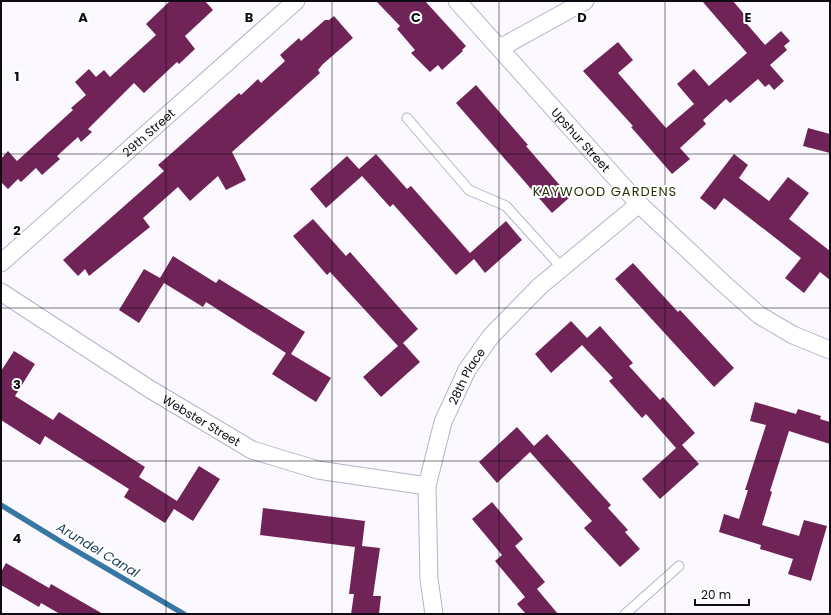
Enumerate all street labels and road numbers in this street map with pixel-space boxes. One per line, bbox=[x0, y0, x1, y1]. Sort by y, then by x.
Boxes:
street label: 29th Street bbox=[118, 104, 178, 160]
street label: Upshur Street bbox=[548, 104, 614, 175]
street label: 28th Place bbox=[444, 344, 489, 407]
street label: Webster Street bbox=[159, 390, 244, 450]

